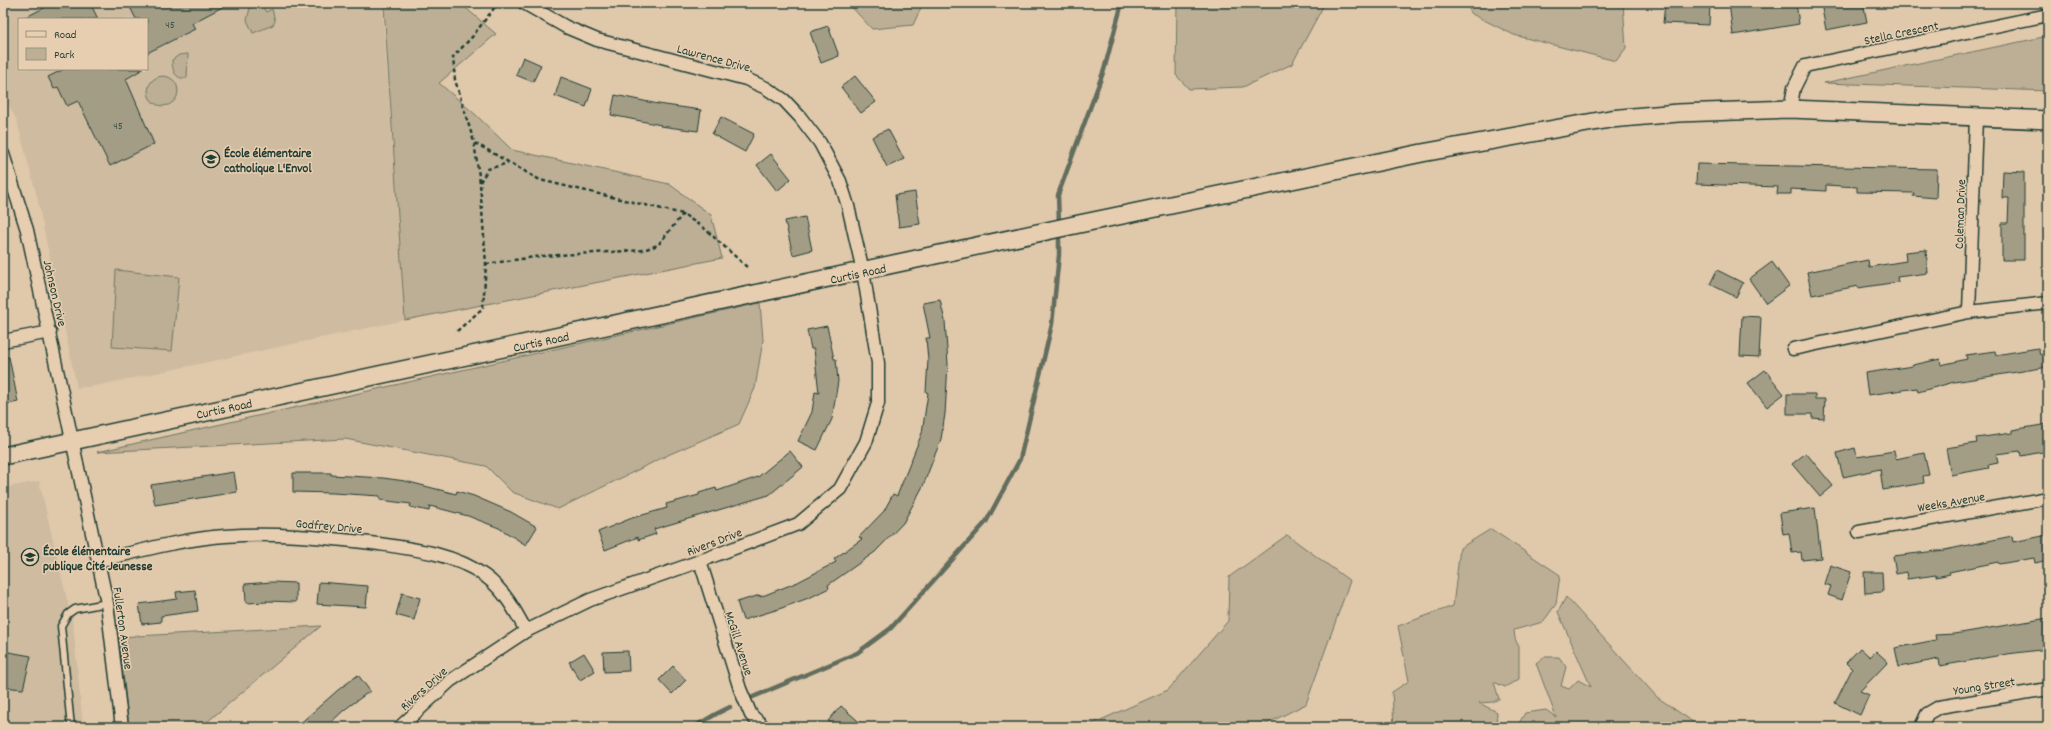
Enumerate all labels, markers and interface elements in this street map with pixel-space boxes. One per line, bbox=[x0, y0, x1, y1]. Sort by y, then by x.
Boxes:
street label: Stella Crescent bbox=[1863, 17, 1941, 52]
legend bbox=[18, 18, 148, 70]
house number: 45 bbox=[165, 18, 175, 34]
text: Road bbox=[54, 27, 76, 44]
street label: Lawrence Drive bbox=[675, 40, 752, 78]
text: Park bbox=[54, 47, 75, 64]
house number: 45 bbox=[113, 119, 123, 135]
place label: École élémentaire catholique L'Envol bbox=[224, 145, 312, 179]
school or university icon: École élémentaire catholique L'Envol bbox=[201, 149, 221, 169]
street label: Coleman Drive bbox=[1951, 178, 1972, 249]
street label: Johnson Drive bbox=[37, 258, 71, 329]
street label: Curtis Road bbox=[829, 260, 888, 291]
street label: Curtis Road bbox=[512, 328, 571, 359]
street label: Curtis Road bbox=[195, 395, 254, 426]
street label: Weeks Avenue bbox=[1916, 488, 1987, 519]
street label: Godfrey Drive bbox=[295, 515, 363, 540]
street label: Rivers Drive bbox=[684, 524, 746, 563]
place label: École élémentaire publique Cité Jeunesse bbox=[43, 543, 153, 577]
school or university icon: École élémentaire publique Cité Jeunesse bbox=[20, 547, 40, 567]
street label: Fullerton Avenue bbox=[106, 586, 137, 671]
street label: McGill Avenue bbox=[718, 609, 757, 679]
street label: Rivers Drive bbox=[397, 663, 453, 716]
street label: Young Street bbox=[1952, 673, 2017, 702]

